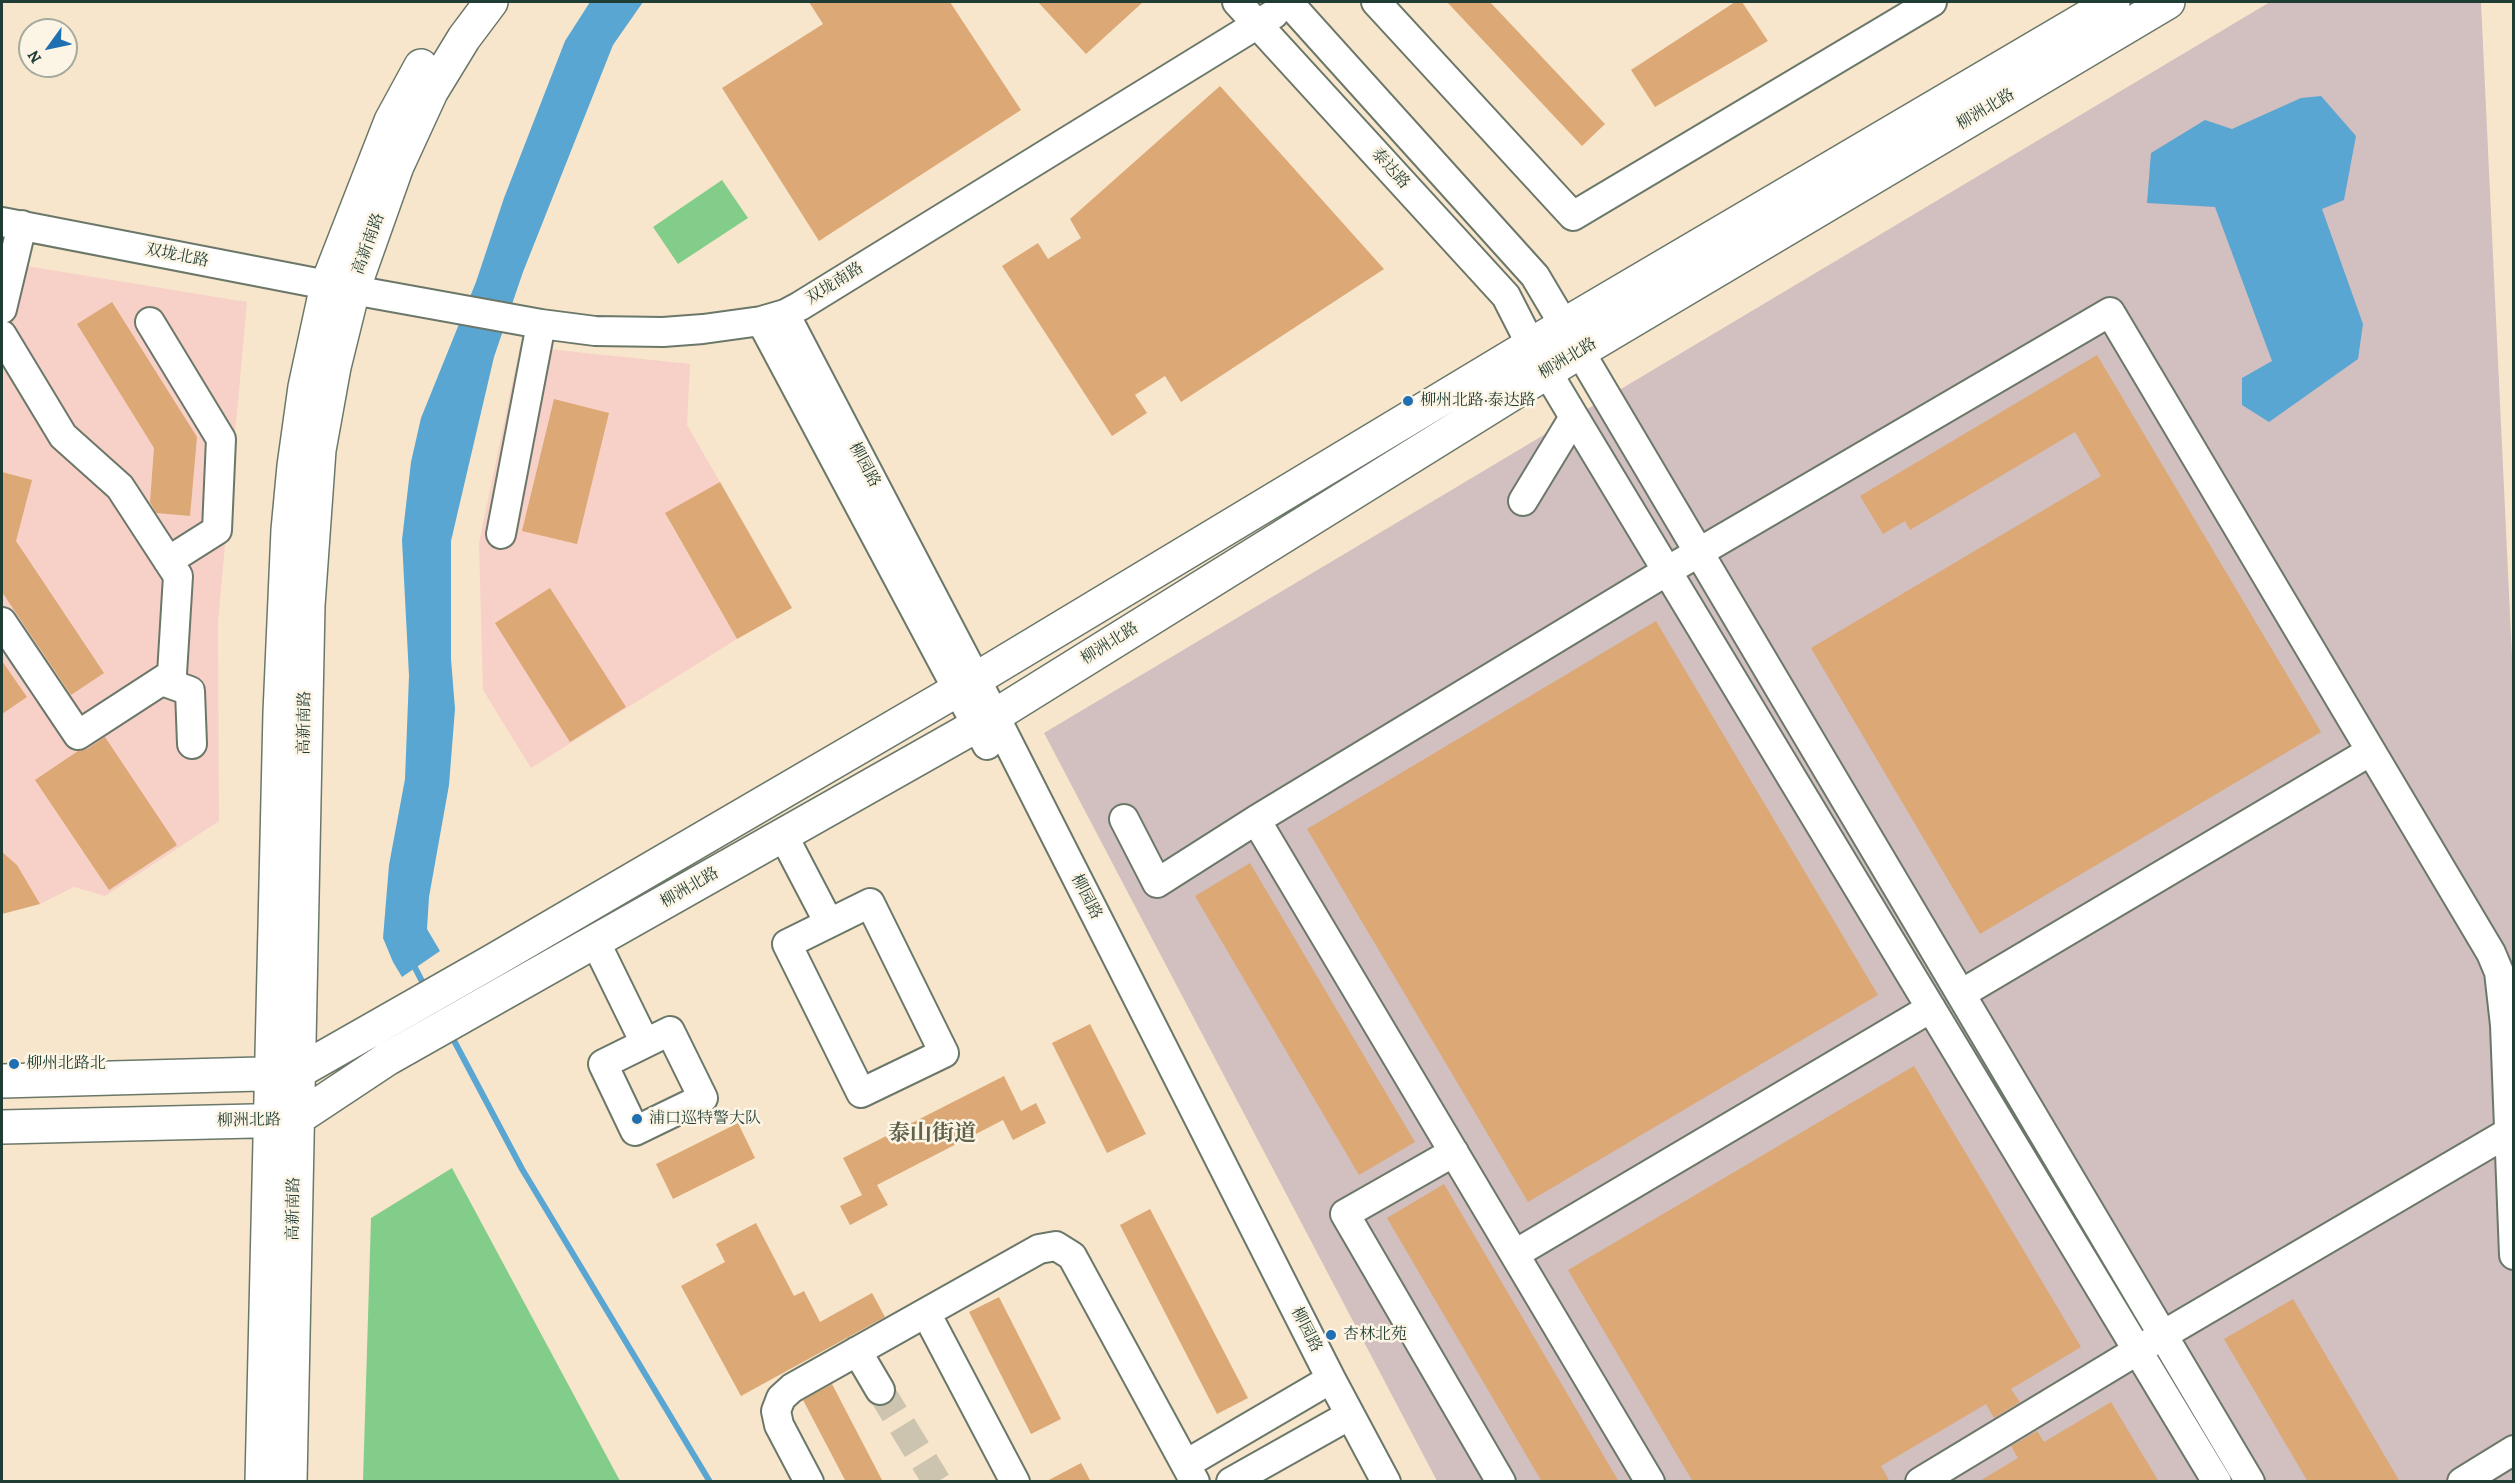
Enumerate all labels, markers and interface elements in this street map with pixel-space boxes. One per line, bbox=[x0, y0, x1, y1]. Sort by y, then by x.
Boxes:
north arrow bbox=[18, 18, 78, 78]
text: N bbox=[22, 46, 47, 68]
street label: 柳洲北路 bbox=[1954, 85, 2018, 135]
street label: 泰达路 bbox=[1367, 145, 1413, 193]
street label: 高新南路 bbox=[349, 211, 389, 277]
street label: 双垅北路 bbox=[144, 240, 210, 272]
street label: 双垅南路 bbox=[803, 259, 867, 309]
street label: 柳洲北路 bbox=[1536, 334, 1600, 384]
place label: 柳州北路·泰达路 bbox=[1420, 391, 1536, 411]
marker: 柳州北路·泰达路 bbox=[1401, 394, 1415, 408]
street label: 柳园路 bbox=[844, 439, 884, 491]
street label: 柳洲北路 bbox=[1078, 619, 1142, 669]
street label: 高新南路 bbox=[295, 691, 315, 755]
street label: 柳洲北路 bbox=[657, 864, 723, 912]
street label: 柳园路 bbox=[1067, 871, 1105, 923]
place label: 柳州北路北 bbox=[26, 1054, 106, 1074]
marker: 柳州北路北 bbox=[7, 1057, 21, 1071]
place label: 浦口巡特警大队 bbox=[649, 1109, 761, 1129]
street label: 柳洲北路 bbox=[217, 1111, 281, 1131]
marker: 浦口巡特警大队 bbox=[630, 1112, 644, 1126]
district label: 泰山街道 bbox=[888, 1122, 976, 1148]
street label: 高新南路 bbox=[284, 1177, 304, 1241]
street label: 柳园路 bbox=[1287, 1304, 1325, 1356]
place label: 杏林北苑 bbox=[1343, 1325, 1407, 1345]
marker: 杏林北苑 bbox=[1324, 1328, 1338, 1342]

